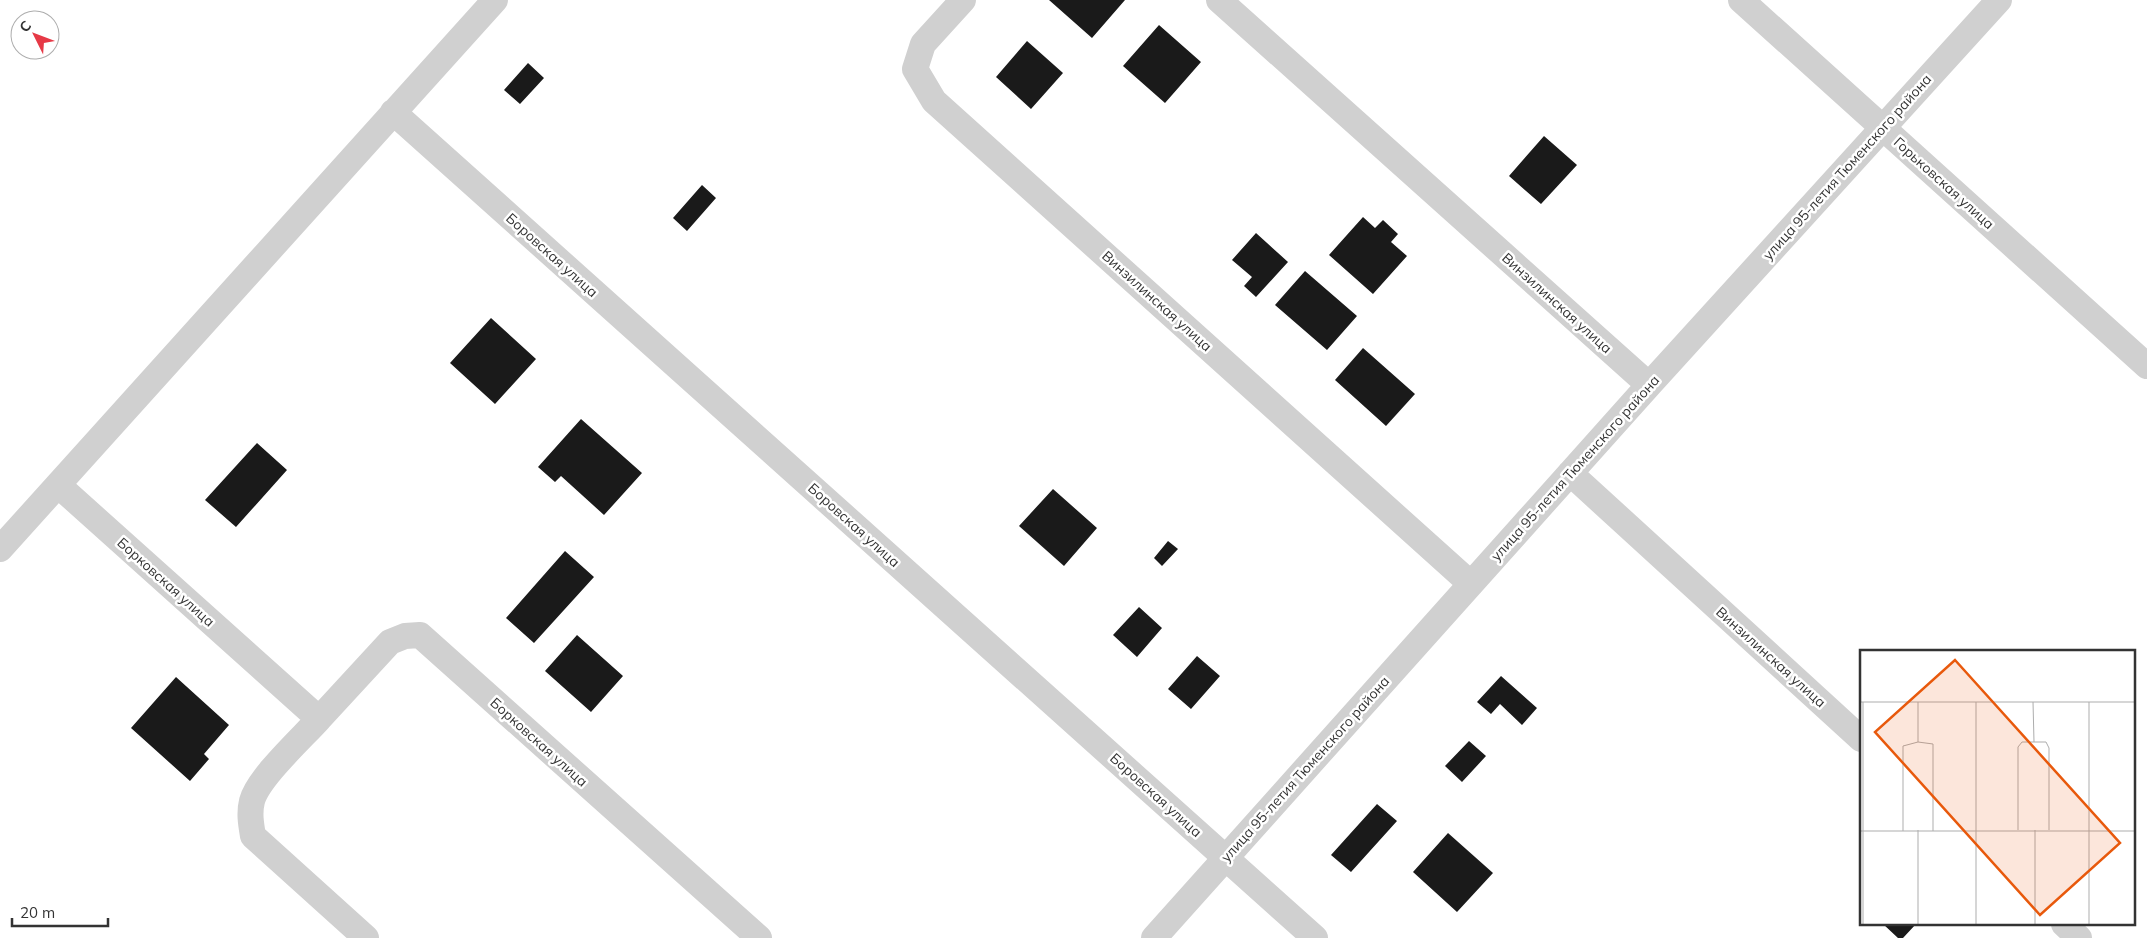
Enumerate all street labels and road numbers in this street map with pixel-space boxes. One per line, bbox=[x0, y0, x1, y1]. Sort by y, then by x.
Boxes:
street label: улица 95-летия Тюменского района bbox=[1759, 70, 1935, 264]
street label: Горьковская улица bbox=[1890, 133, 1998, 233]
street label: Боровская улица bbox=[502, 209, 602, 301]
street label: Винзилинская улица bbox=[1098, 247, 1216, 355]
street label: Винзилинская улица bbox=[1498, 249, 1616, 357]
street label: улица 95-летия Тюменского района bbox=[1487, 371, 1663, 565]
street label: Боровская улица bbox=[804, 479, 904, 571]
street label: Борковская улица bbox=[114, 534, 218, 630]
street label: Винзилинская улица bbox=[1712, 603, 1830, 711]
street label: улица 95-летия Тюменского района bbox=[1217, 672, 1393, 866]
street label: Борковская улица bbox=[487, 694, 591, 790]
street label: Боровская улица bbox=[1106, 749, 1206, 841]

